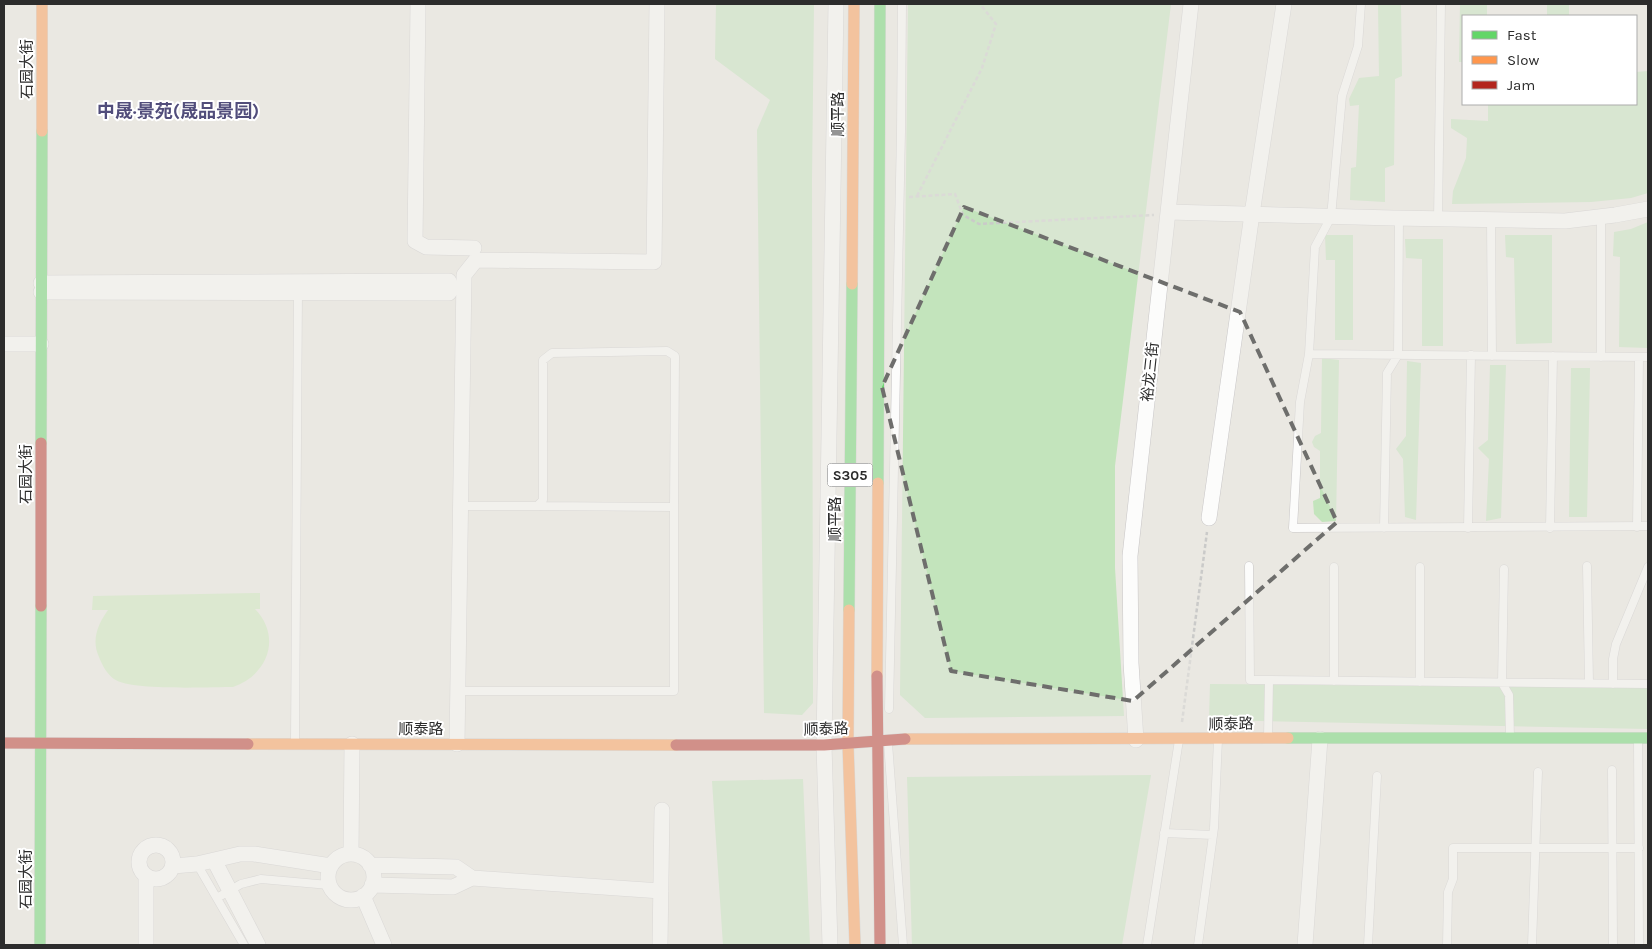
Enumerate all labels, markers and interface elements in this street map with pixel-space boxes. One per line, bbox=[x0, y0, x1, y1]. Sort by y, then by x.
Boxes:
legend bbox=[1462, 15, 1637, 105]
text: Fast bbox=[1507, 26, 1537, 44]
street label: 石园大街 bbox=[18, 39, 36, 99]
text: Slow bbox=[1507, 51, 1539, 69]
text: Jam bbox=[1507, 76, 1535, 94]
street label: 顺平路 bbox=[829, 91, 847, 137]
district label: 中晟·景苑(晟品景园) bbox=[97, 100, 259, 122]
street label: 裕龙三街 bbox=[1138, 341, 1162, 403]
street label: 石园大街 bbox=[17, 444, 35, 504]
road number: S305 bbox=[828, 464, 872, 486]
street label: 顺平路 bbox=[826, 496, 844, 542]
street label: 顺泰路 bbox=[1208, 715, 1254, 733]
street label: 顺泰路 bbox=[803, 719, 849, 739]
street label: 顺泰路 bbox=[398, 720, 444, 738]
street label: 石园大街 bbox=[17, 849, 35, 909]

